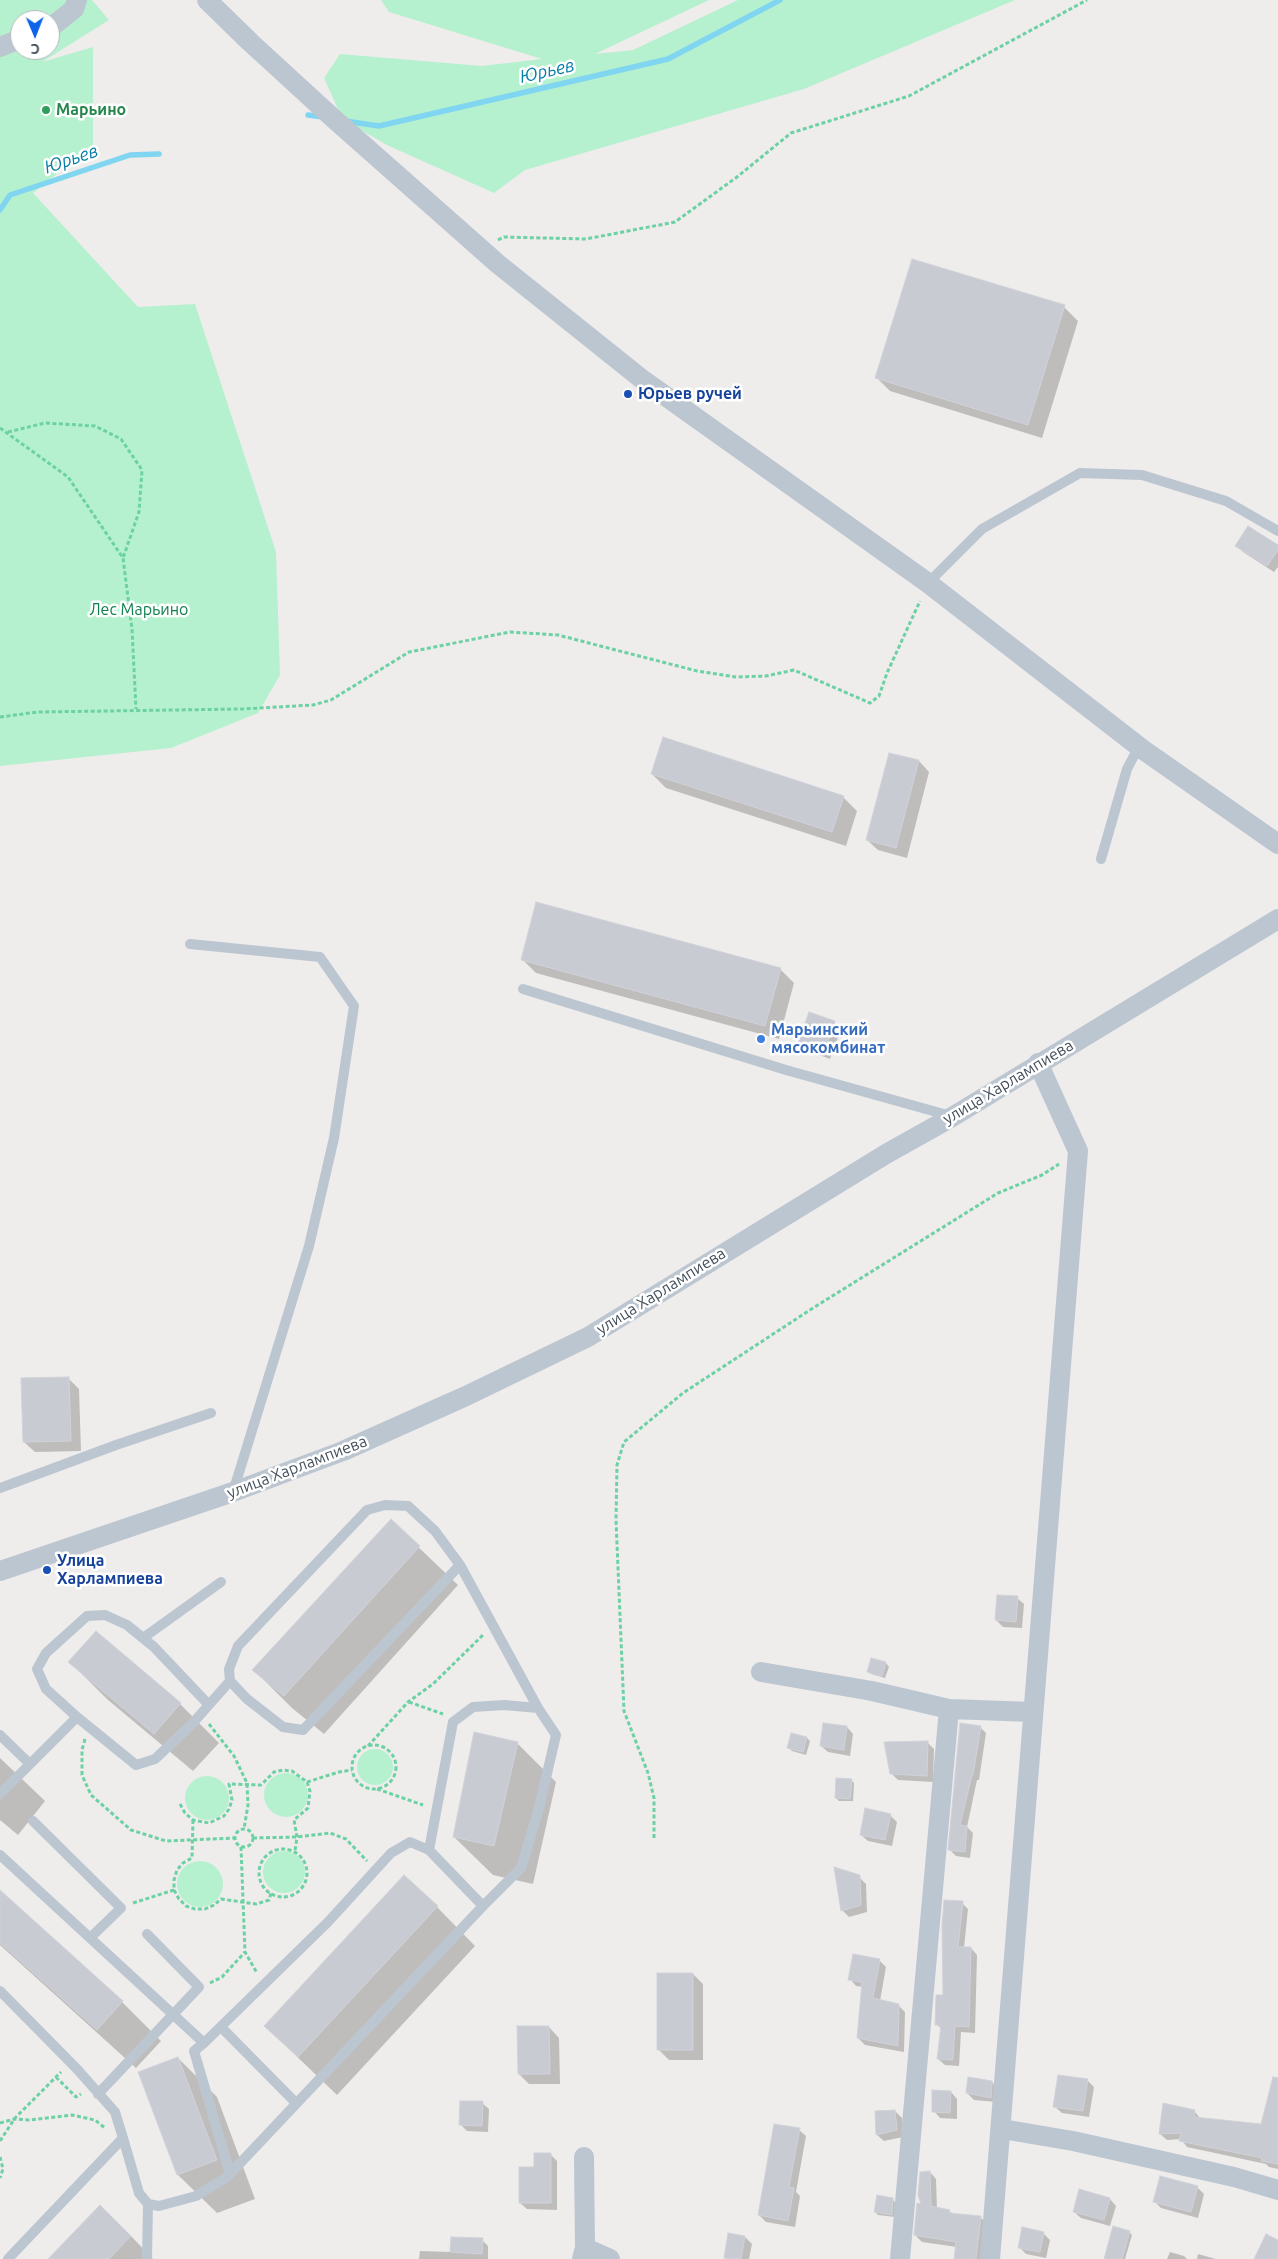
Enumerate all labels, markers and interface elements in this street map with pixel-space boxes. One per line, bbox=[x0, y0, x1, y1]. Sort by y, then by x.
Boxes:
north arrow bbox=[10, 10, 60, 60]
text: С bbox=[31, 41, 40, 57]
water label: Юрьев bbox=[518, 54, 576, 88]
place label: Марьино bbox=[56, 100, 126, 120]
marker: Марьино bbox=[40, 104, 52, 116]
water label: Юрьев bbox=[41, 140, 101, 178]
place label: Юрьев ручей bbox=[638, 384, 742, 404]
marker: Юрьев ручей bbox=[622, 388, 634, 400]
park label: Лес Марьино bbox=[90, 600, 188, 620]
place label: Марьинский мясокомбинат bbox=[771, 1020, 885, 1058]
marker: Марьинский мясокомбинат bbox=[755, 1033, 767, 1045]
street label: улица Харлампиева bbox=[939, 1035, 1077, 1129]
street label: улица Харлампиева bbox=[593, 1243, 729, 1339]
street label: улица Харлампиева bbox=[224, 1431, 370, 1503]
place label: Улица Харлампиева bbox=[57, 1551, 163, 1589]
marker: Улица Харлампиева bbox=[41, 1564, 53, 1576]

